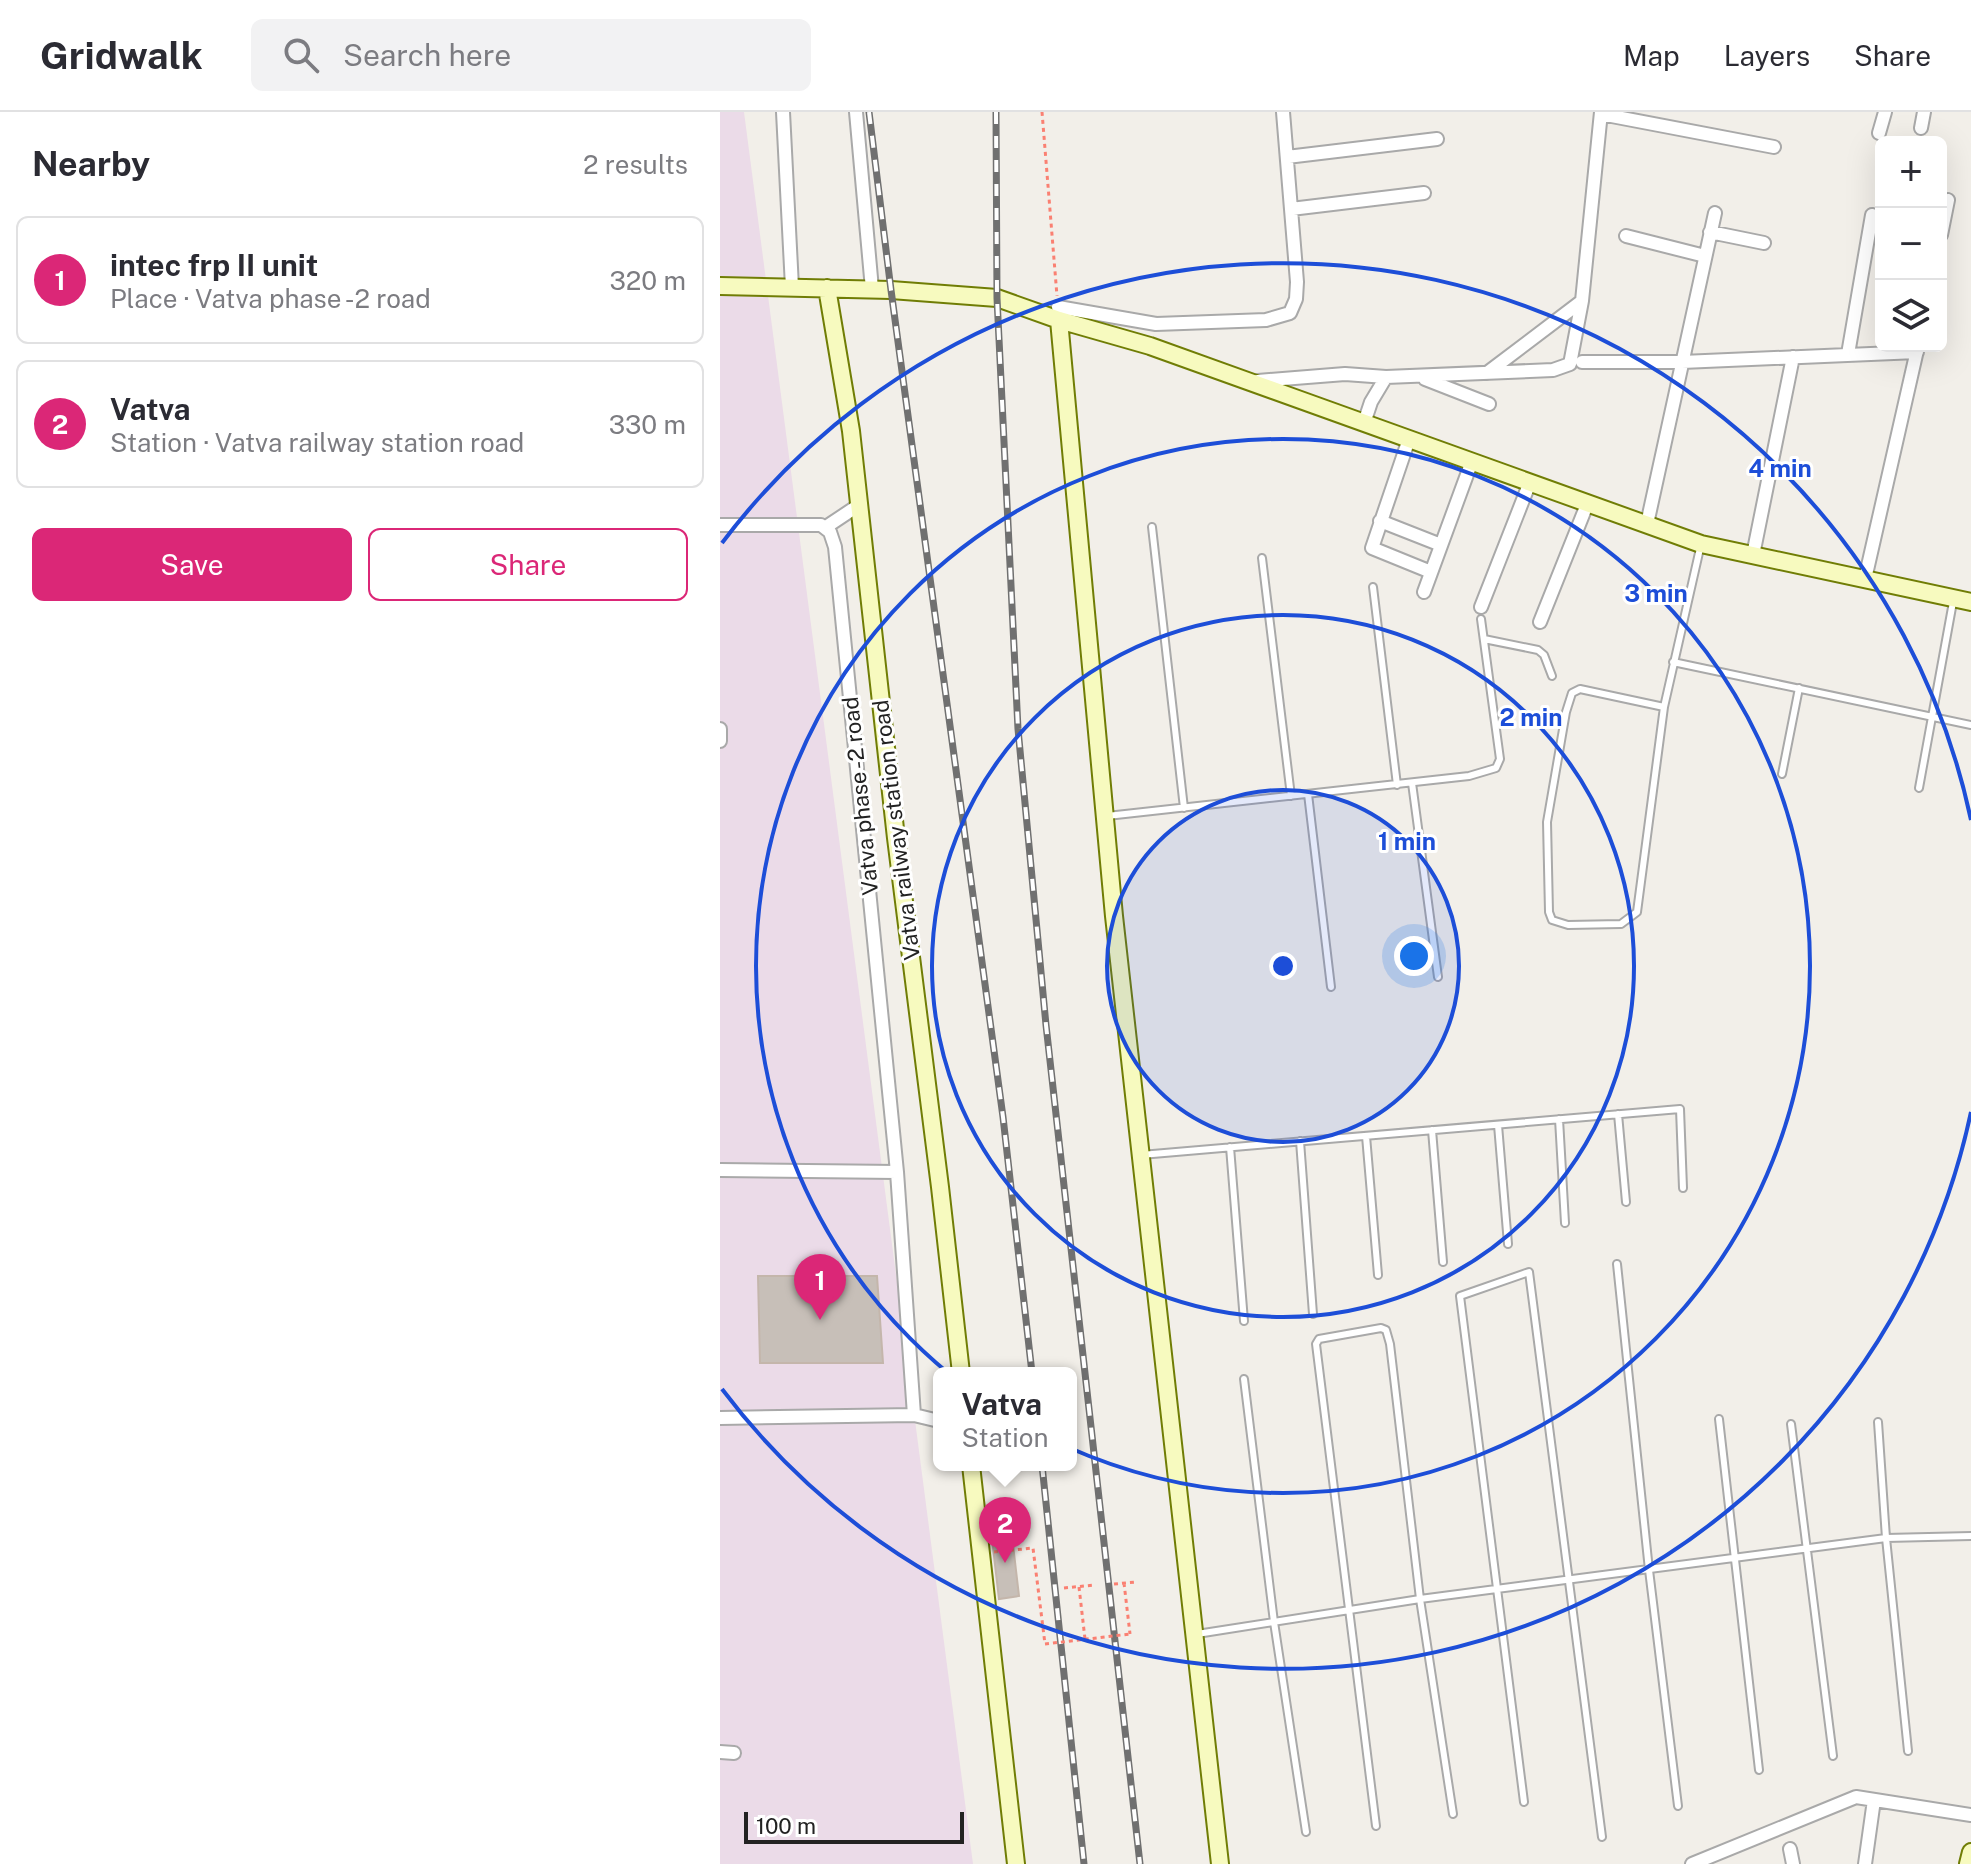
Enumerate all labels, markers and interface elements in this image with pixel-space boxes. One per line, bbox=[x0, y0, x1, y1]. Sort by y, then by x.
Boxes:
search box bbox=[251, 19, 811, 91]
text: Gridwalk bbox=[40, 33, 203, 78]
icon: search bbox=[279, 33, 323, 77]
text: Search here bbox=[343, 37, 511, 73]
text: Map bbox=[1623, 39, 1680, 72]
text: Layers bbox=[1724, 39, 1810, 72]
text: Share bbox=[1854, 39, 1931, 72]
map controls bbox=[1875, 136, 1947, 352]
button: + bbox=[1875, 136, 1947, 208]
text: Nearby bbox=[32, 144, 150, 184]
text: 2 results bbox=[583, 149, 688, 180]
button: − bbox=[1875, 208, 1947, 280]
text: intec frp II unit bbox=[110, 247, 318, 283]
text: 1 bbox=[54, 265, 66, 296]
text: 320 m bbox=[609, 265, 686, 296]
button: layers bbox=[1875, 280, 1947, 352]
text: Place · Vatva phase -2 road bbox=[110, 283, 431, 314]
text: Vatva bbox=[110, 391, 191, 427]
text: 2 bbox=[52, 409, 68, 440]
text: 330 m bbox=[609, 409, 686, 440]
text: Station · Vatva railway station road bbox=[110, 427, 524, 458]
text: 4 min bbox=[1748, 454, 1812, 482]
button: Save bbox=[32, 528, 352, 601]
button: Share bbox=[368, 528, 688, 601]
text: 3 min bbox=[1624, 579, 1688, 607]
street label: Vatva phase -2 road bbox=[837, 696, 883, 896]
street label: Vatva railway station road bbox=[867, 698, 925, 962]
text: 2 min bbox=[1500, 703, 1562, 731]
text: 1 min bbox=[1378, 827, 1436, 855]
your location bbox=[1394, 936, 1434, 976]
centre of rings bbox=[1269, 952, 1297, 980]
pin: 1 bbox=[794, 1254, 846, 1320]
popup bbox=[933, 1367, 1077, 1471]
text: Vatva bbox=[961, 1386, 1042, 1422]
text: Station bbox=[961, 1422, 1049, 1453]
pin: 2 bbox=[979, 1497, 1031, 1563]
scale bar bbox=[744, 1808, 964, 1844]
text: 100 m bbox=[756, 1813, 816, 1839]

